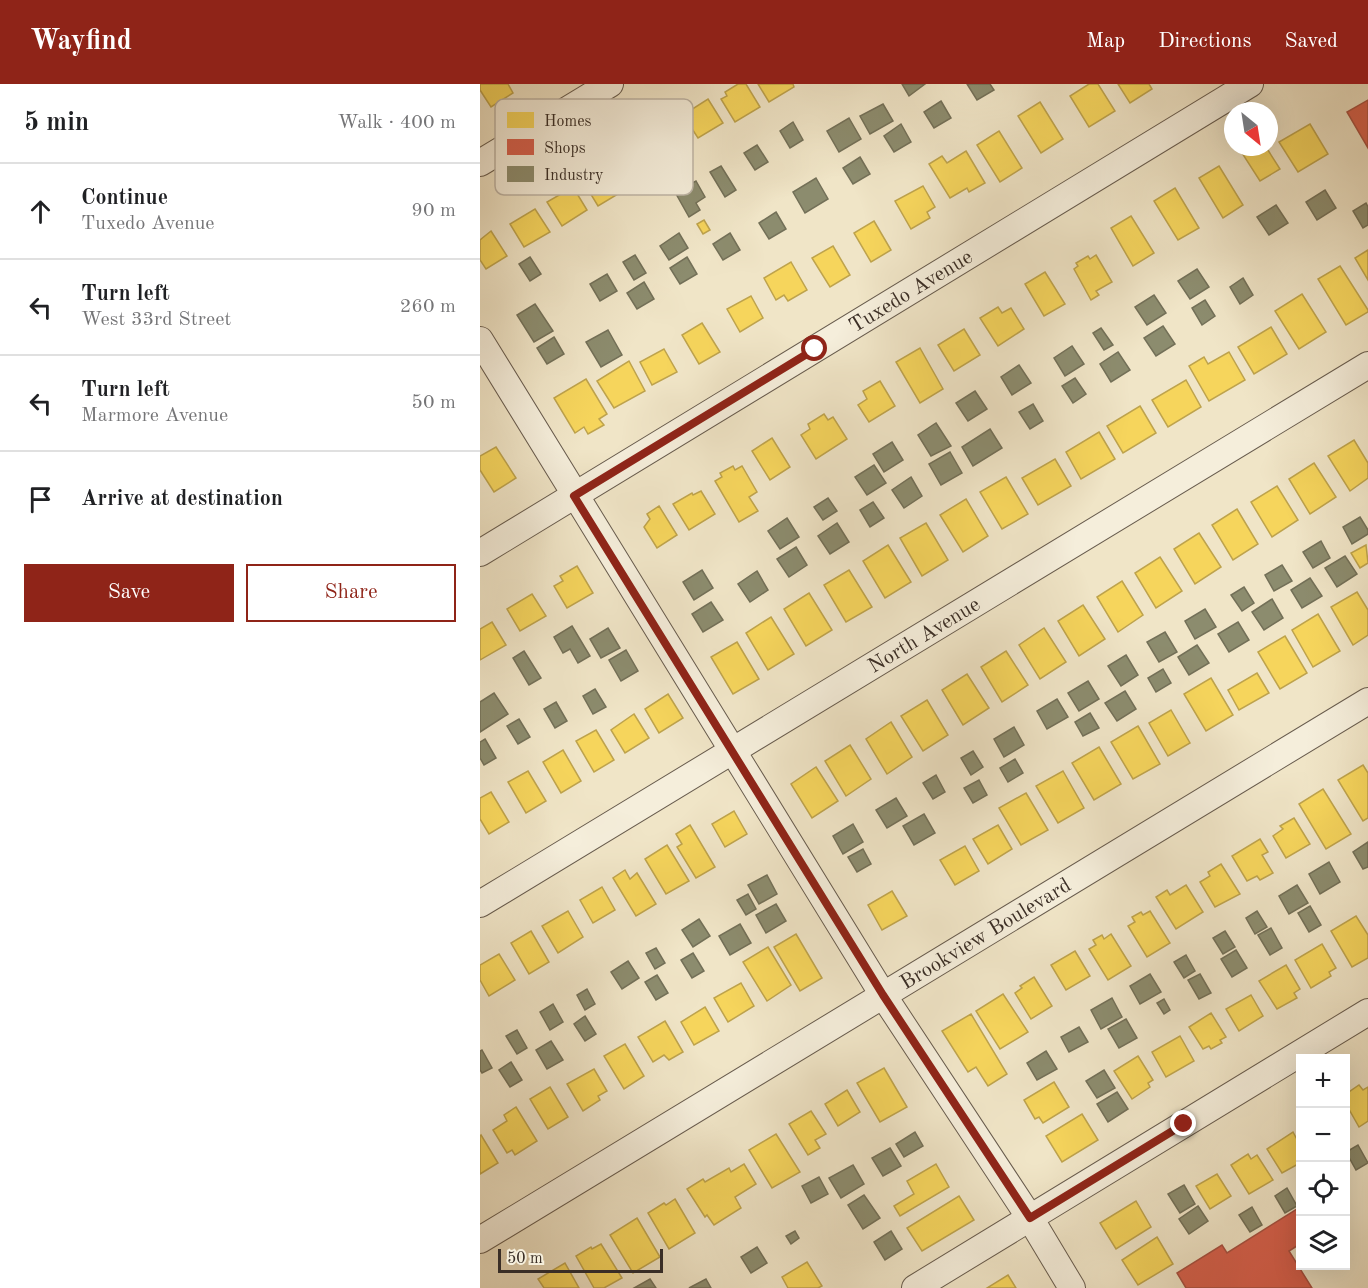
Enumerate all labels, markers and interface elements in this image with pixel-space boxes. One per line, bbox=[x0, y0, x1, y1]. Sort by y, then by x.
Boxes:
text: Wayfind bbox=[30, 28, 132, 56]
text: Map bbox=[1086, 31, 1125, 52]
text: Directions bbox=[1158, 31, 1252, 52]
text: Saved bbox=[1285, 31, 1338, 52]
legend bbox=[495, 99, 693, 195]
north arrow bbox=[1224, 102, 1278, 156]
text: 5 min bbox=[24, 110, 89, 136]
text: Walk · 400 m bbox=[337, 113, 456, 133]
text: Homes bbox=[544, 114, 592, 130]
text: Shops bbox=[544, 141, 586, 157]
text: Industry bbox=[544, 168, 604, 184]
text: Continue bbox=[81, 187, 168, 209]
icon: ahead bbox=[24, 195, 57, 228]
text: 90 m bbox=[411, 201, 456, 221]
text: Tuxedo Avenue bbox=[81, 214, 215, 234]
street label: Tuxedo Avenue bbox=[846, 247, 977, 338]
text: Turn left bbox=[81, 283, 170, 305]
icon: left bbox=[24, 291, 57, 324]
text: 260 m bbox=[400, 297, 456, 317]
text: West 33rd Street bbox=[81, 310, 231, 330]
route start bbox=[801, 335, 827, 361]
text: Turn left bbox=[81, 379, 170, 401]
icon: left bbox=[24, 387, 57, 420]
text: 50 m bbox=[411, 393, 456, 413]
text: Marmore Avenue bbox=[81, 406, 228, 426]
icon: arrive bbox=[24, 483, 57, 516]
text: Arrive at destination bbox=[81, 488, 283, 510]
button: Save bbox=[24, 564, 234, 622]
button: Share bbox=[246, 564, 456, 622]
street label: North Avenue bbox=[865, 594, 984, 678]
street label: Brookview Boulevard bbox=[897, 875, 1075, 994]
map controls bbox=[1296, 1054, 1350, 1270]
button: + bbox=[1296, 1054, 1350, 1108]
button: − bbox=[1296, 1108, 1350, 1162]
route end bbox=[1170, 1110, 1196, 1136]
button: locate bbox=[1296, 1162, 1350, 1216]
button: layers bbox=[1296, 1216, 1350, 1270]
scale bar bbox=[498, 1246, 663, 1274]
text: 50 m bbox=[507, 1251, 543, 1267]

